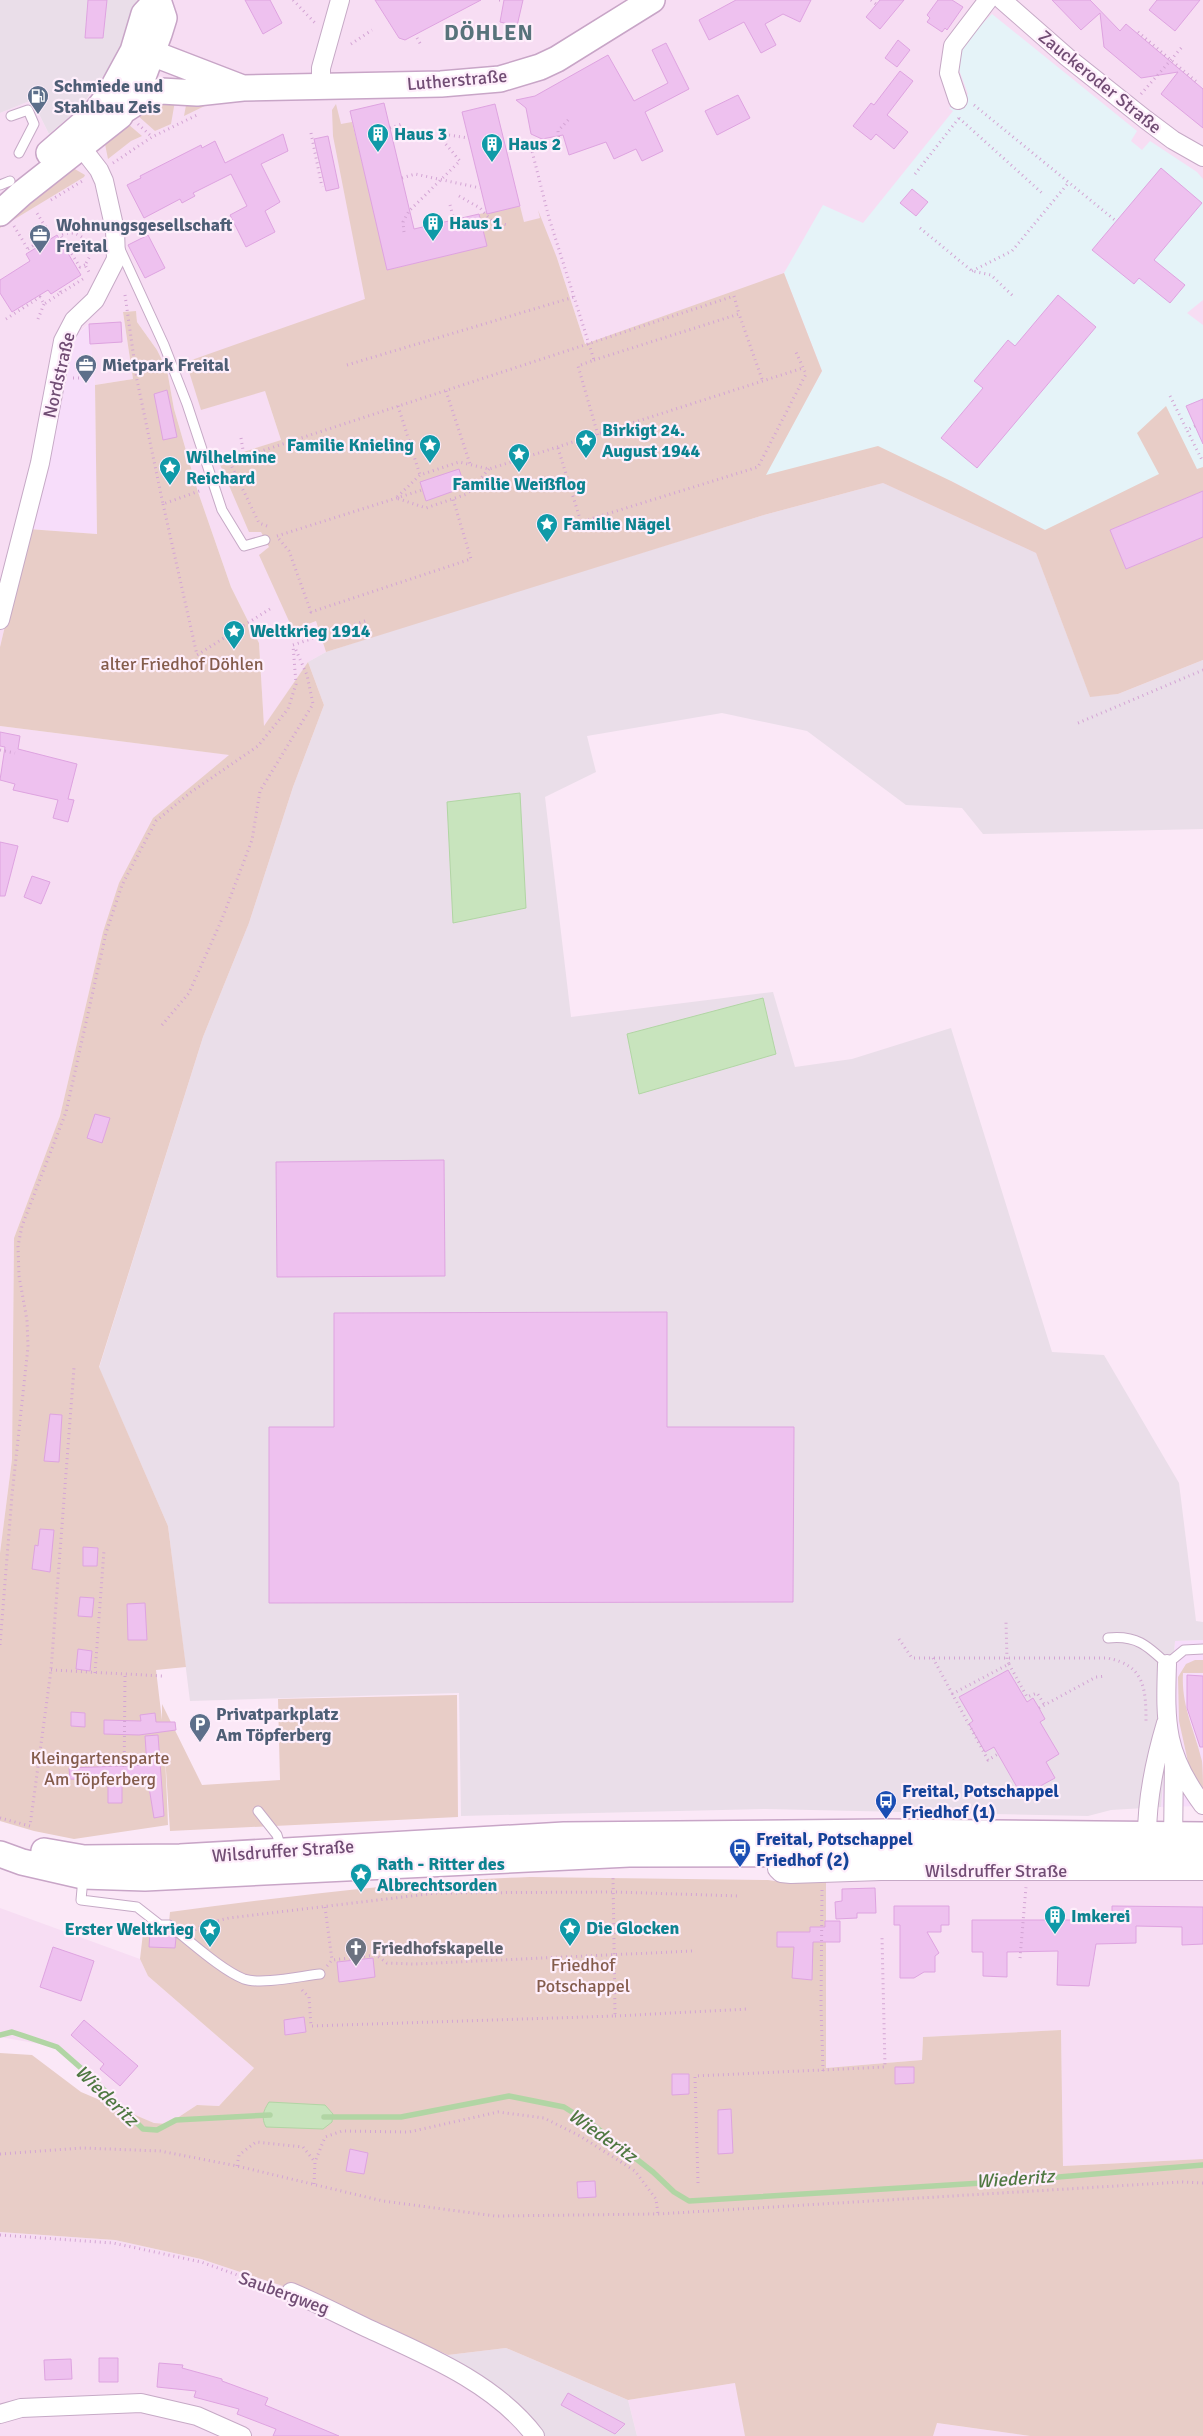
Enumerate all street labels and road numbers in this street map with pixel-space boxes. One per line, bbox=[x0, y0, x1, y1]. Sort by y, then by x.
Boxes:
street label: Zauckeroder Straße bbox=[1034, 26, 1166, 138]
street label: Lutherstraße bbox=[406, 65, 508, 95]
street label: Nordstraße bbox=[38, 330, 80, 420]
street label: Wilsdruffer Straße bbox=[211, 1835, 355, 1867]
street label: Wilsdruffer Straße bbox=[925, 1860, 1067, 1882]
street label: Saubergweg bbox=[236, 2266, 332, 2320]

